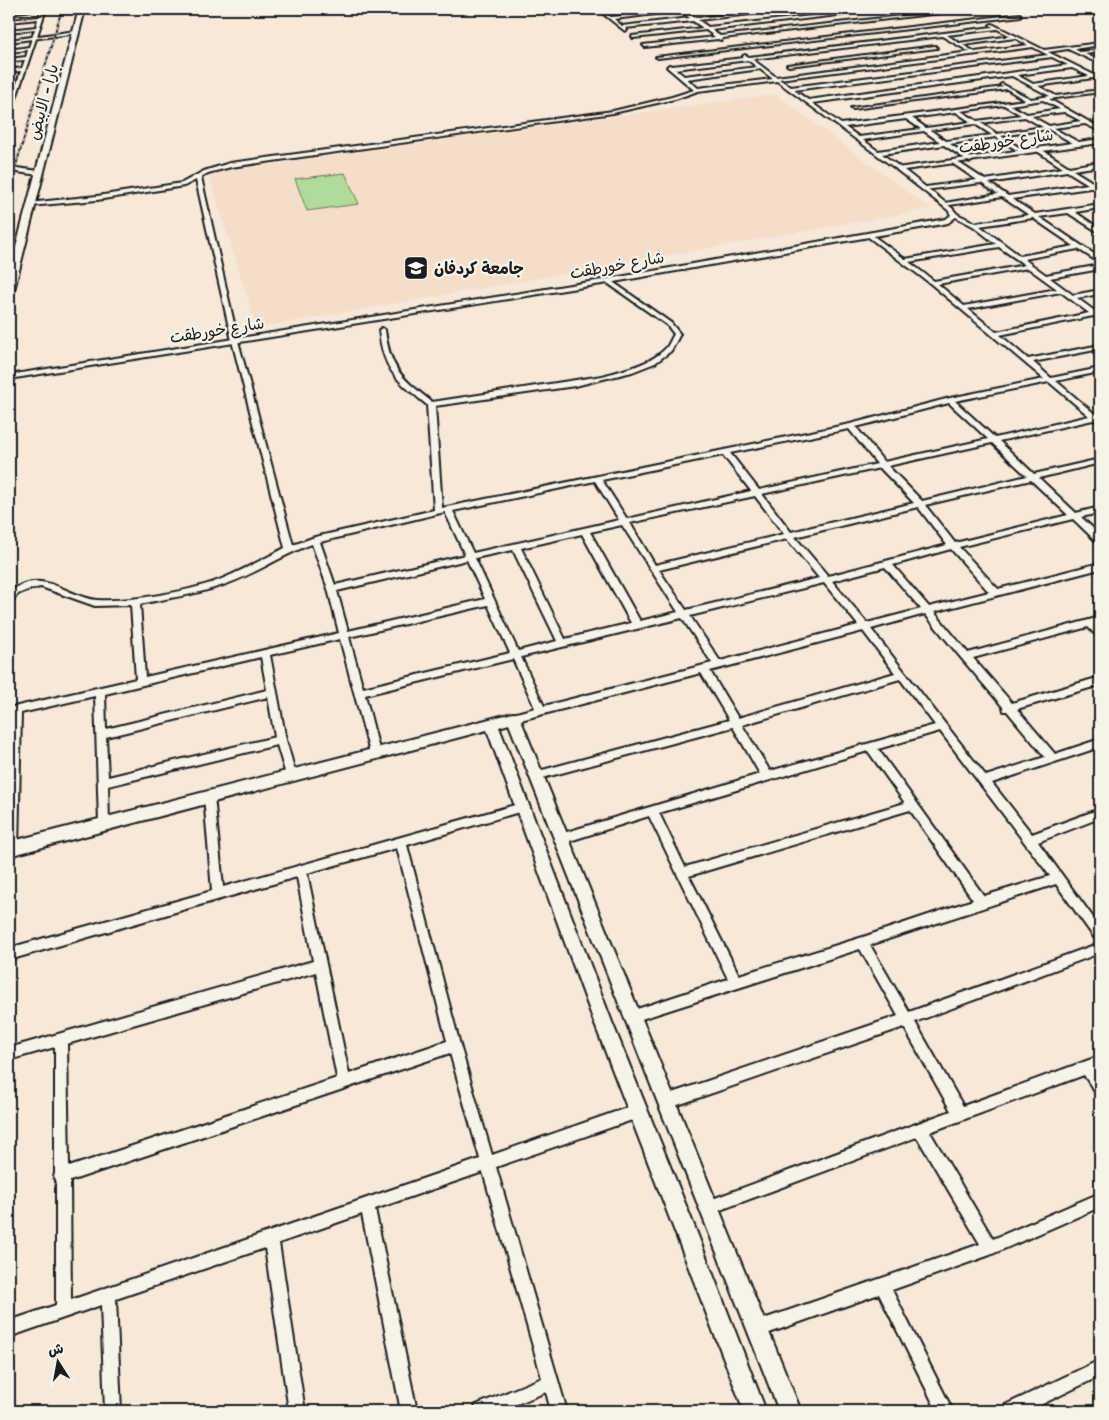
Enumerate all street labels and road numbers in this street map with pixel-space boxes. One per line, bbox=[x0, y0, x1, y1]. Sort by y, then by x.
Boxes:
street label: بارا - الابيض bbox=[19, 61, 67, 143]
street label: شارع خورطقت bbox=[957, 120, 1055, 162]
street label: شارع خورطقت bbox=[567, 242, 667, 288]
street label: شارع خورطقت bbox=[168, 308, 266, 352]

